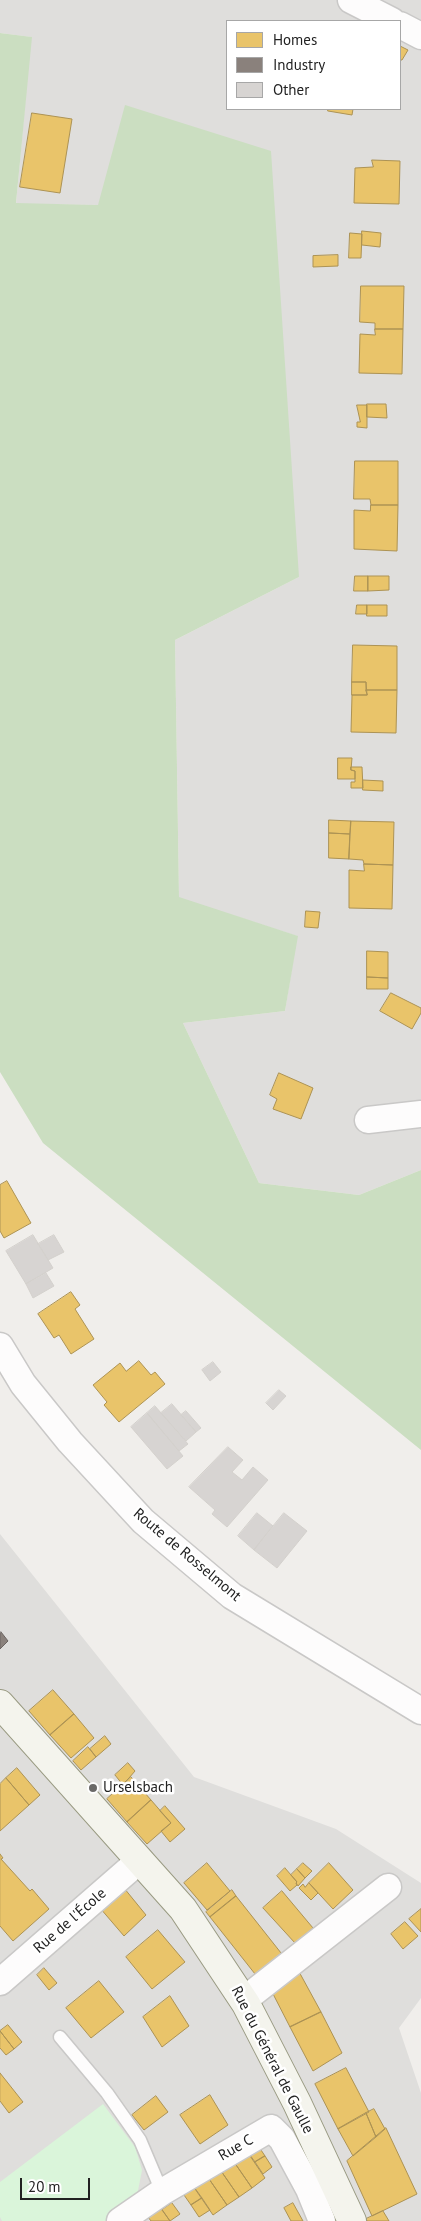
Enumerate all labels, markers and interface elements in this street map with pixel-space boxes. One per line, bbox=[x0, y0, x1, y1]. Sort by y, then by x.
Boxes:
legend bbox=[226, 20, 401, 110]
text: Homes bbox=[273, 30, 317, 49]
text: Industry bbox=[273, 55, 325, 74]
text: Other bbox=[273, 80, 309, 99]
street label: Route de Rosselmont bbox=[130, 1505, 244, 1605]
place label: Urselsbach bbox=[103, 1779, 173, 1797]
marker: Urselsbach bbox=[87, 1782, 99, 1794]
street label: Rue de l'École bbox=[30, 1885, 110, 1957]
street label: Rue du Général de Gaulle bbox=[227, 1983, 317, 2137]
street label: Rue C bbox=[215, 2131, 257, 2165]
scale bar bbox=[22, 2168, 92, 2200]
text: 20 m bbox=[28, 2177, 61, 2196]

